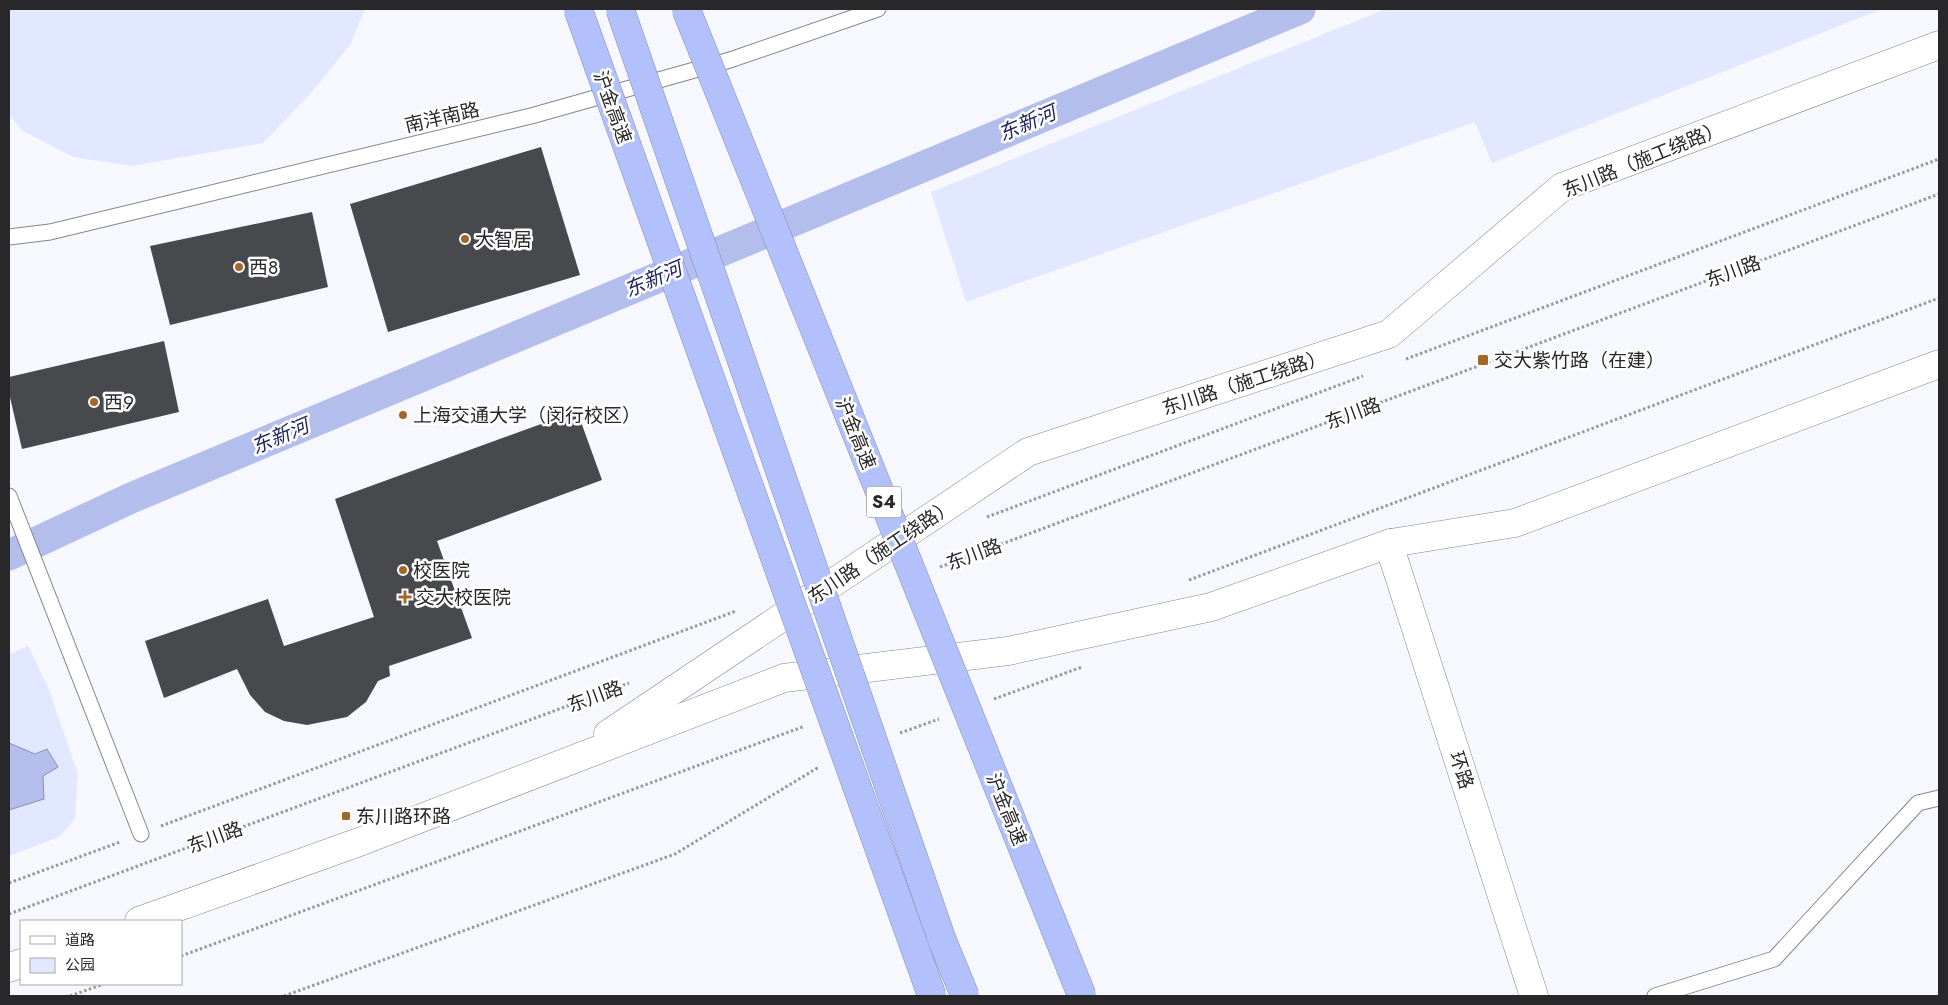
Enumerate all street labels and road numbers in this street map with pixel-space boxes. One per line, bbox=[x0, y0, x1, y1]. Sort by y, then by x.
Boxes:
street label: 沪金高速 bbox=[587, 67, 638, 148]
street label: 南洋南路 bbox=[402, 96, 482, 139]
street label: 东川路（施工绕路） bbox=[1559, 115, 1728, 204]
street label: 东川路 bbox=[1702, 249, 1765, 294]
street label: 东川路（施工绕路） bbox=[1159, 343, 1330, 422]
street label: 东川路 bbox=[1322, 391, 1385, 436]
street label: 沪金高速 bbox=[829, 393, 882, 473]
road number: S4 bbox=[866, 487, 902, 518]
street label: 东川路（施工绕路） bbox=[803, 492, 960, 610]
street label: 东川路 bbox=[943, 532, 1006, 577]
street label: 东川路 bbox=[564, 674, 627, 719]
street label: 环路 bbox=[1443, 748, 1480, 792]
street label: 沪金高速 bbox=[980, 769, 1033, 849]
street label: 东川路 bbox=[184, 815, 247, 860]

